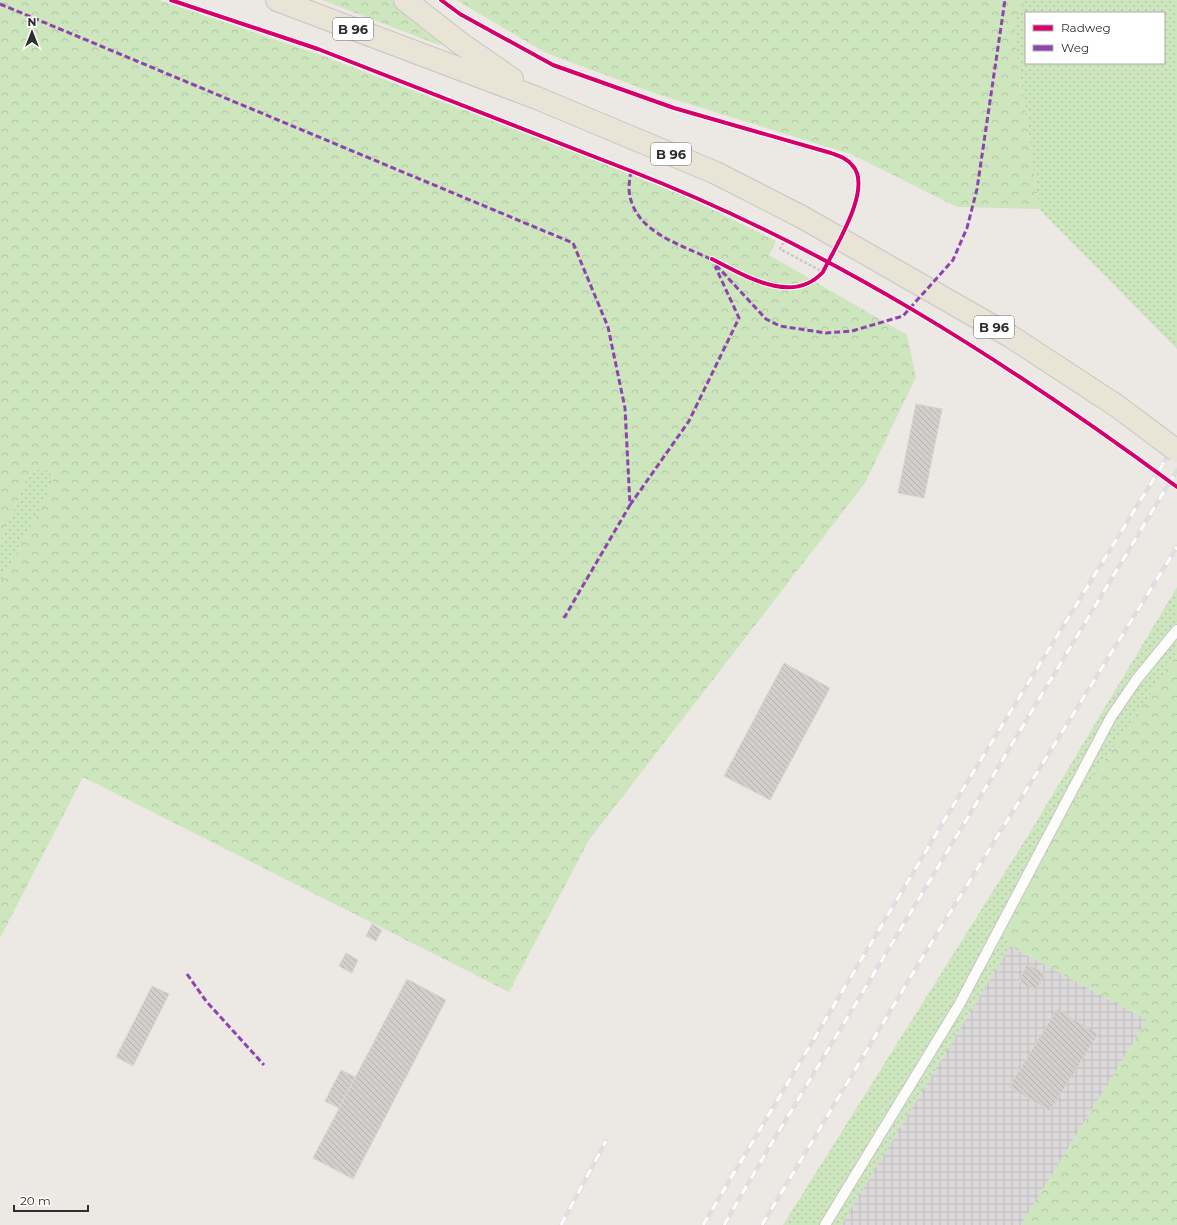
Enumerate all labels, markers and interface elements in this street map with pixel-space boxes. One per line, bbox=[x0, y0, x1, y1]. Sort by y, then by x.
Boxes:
north arrow bbox=[12, 12, 52, 52]
legend bbox=[1025, 12, 1165, 64]
text: N bbox=[28, 15, 36, 29]
road number: B 96 bbox=[333, 18, 373, 40]
text: Radweg bbox=[1061, 20, 1111, 35]
text: Weg bbox=[1061, 40, 1089, 55]
road number: B 96 bbox=[651, 143, 691, 165]
road number: B 96 bbox=[974, 316, 1014, 338]
scale bar bbox=[14, 1187, 88, 1213]
text: 20 m bbox=[20, 1193, 51, 1208]

